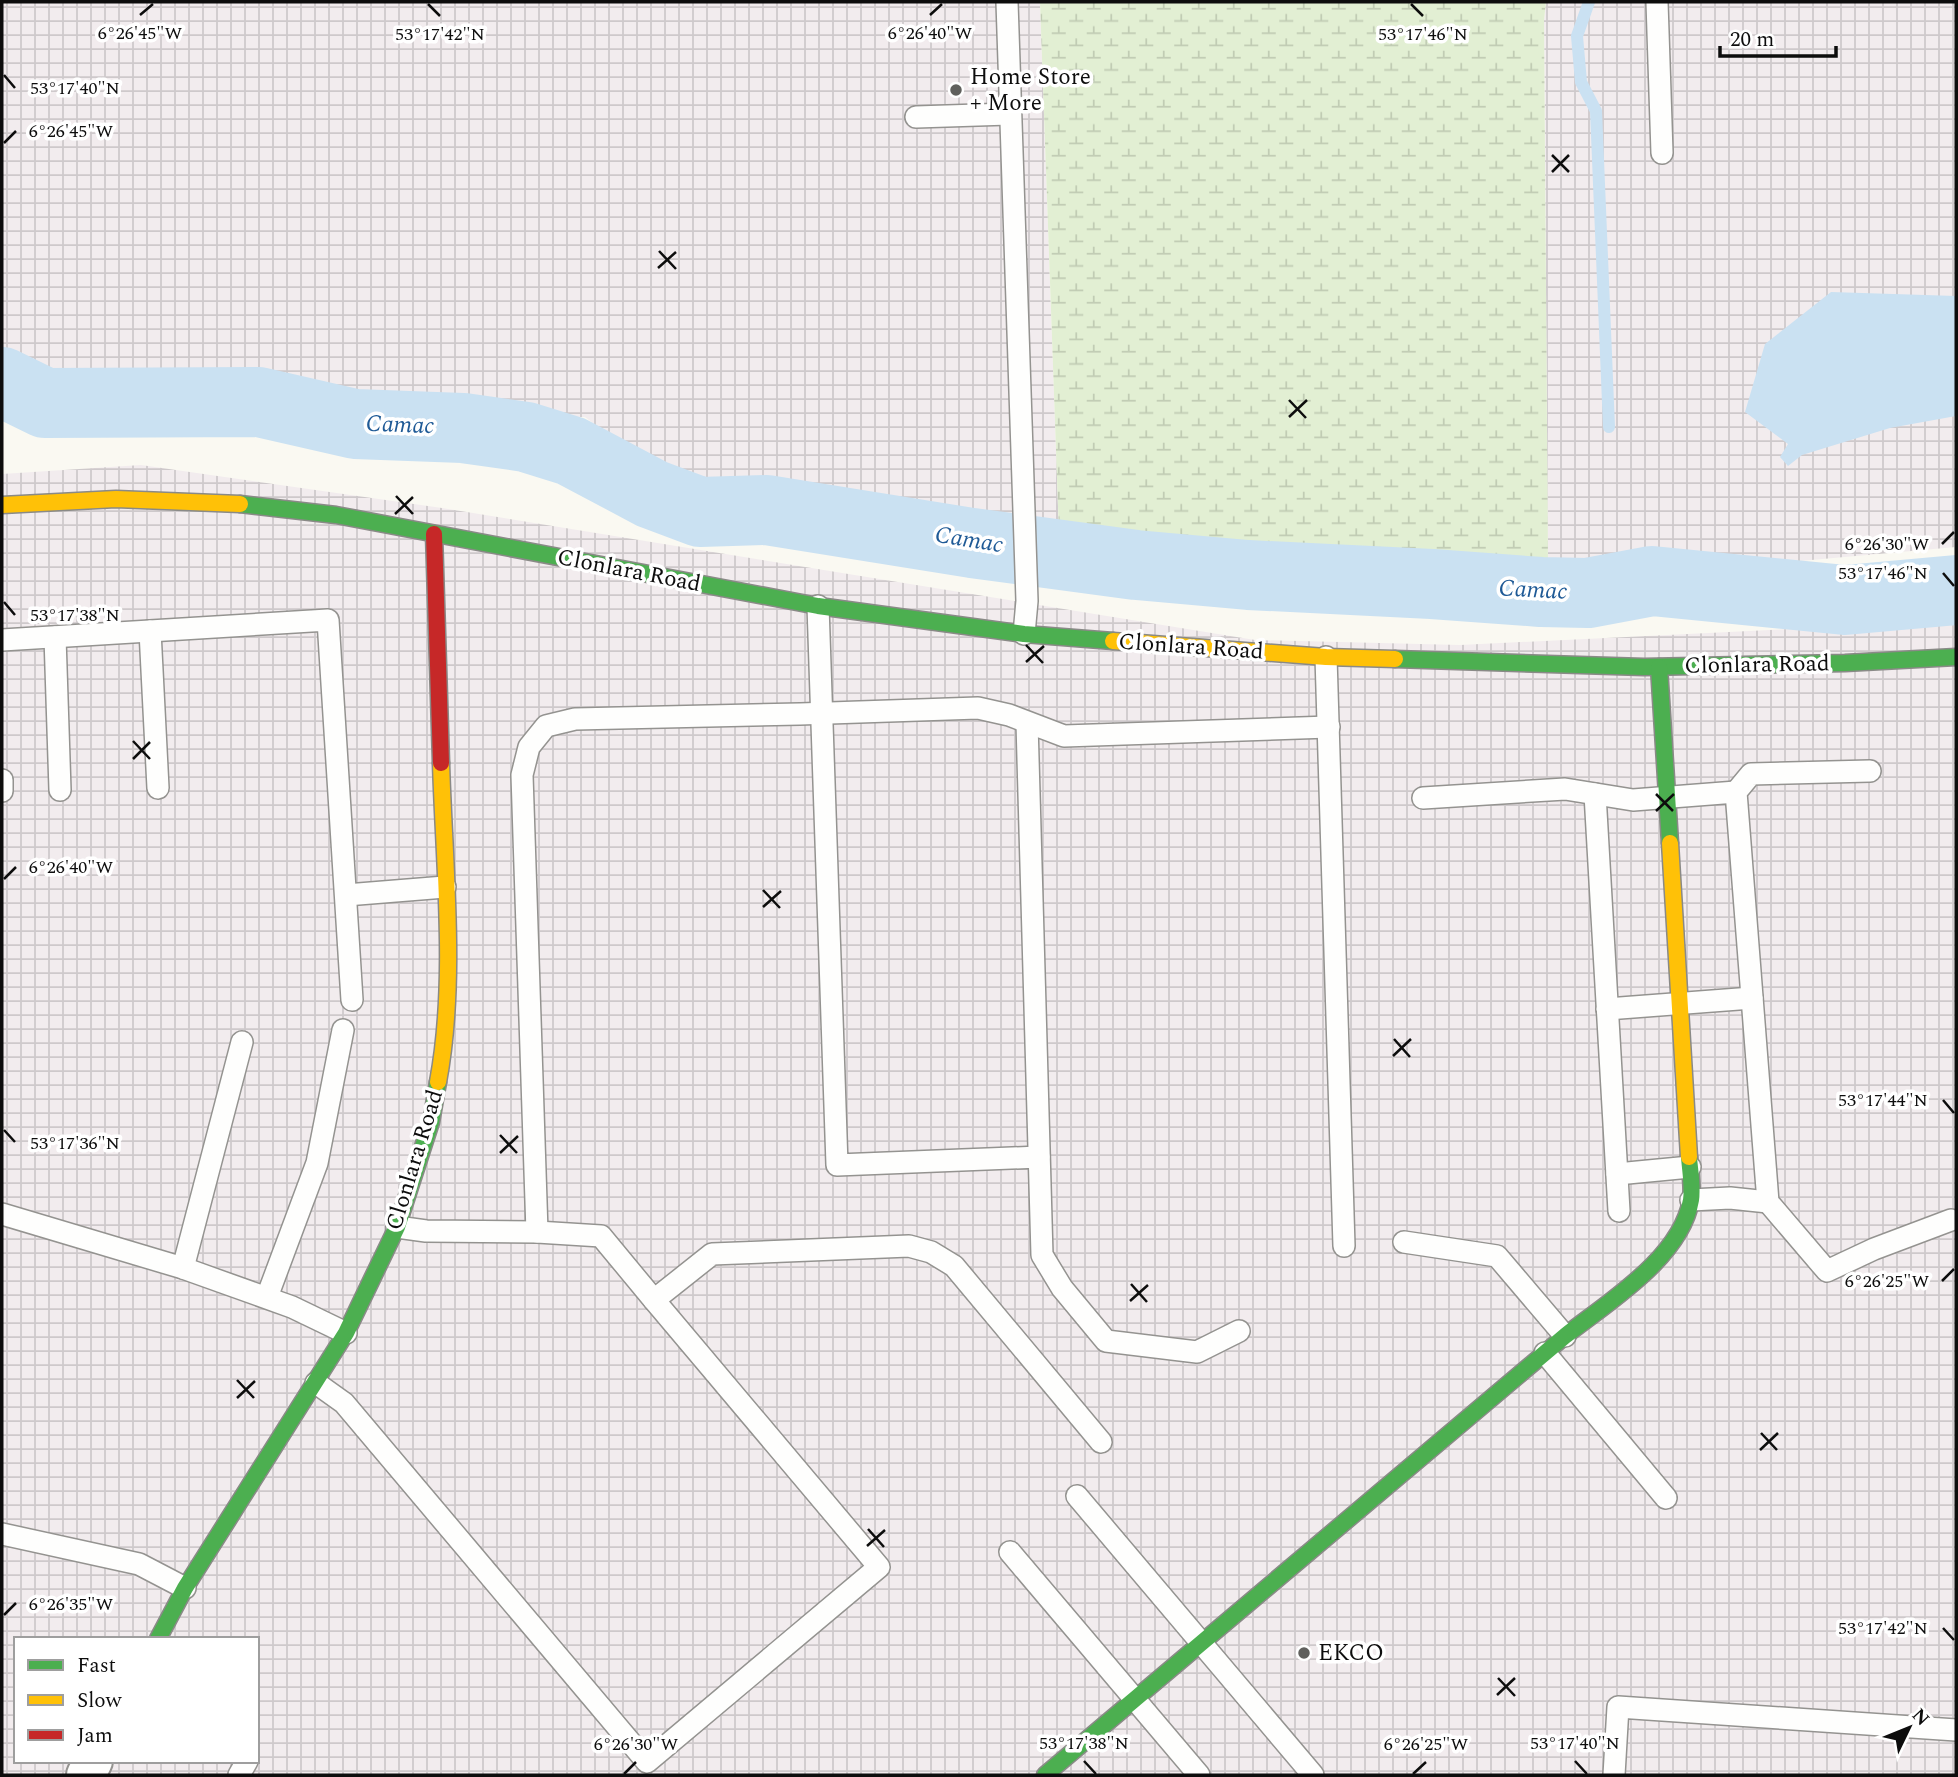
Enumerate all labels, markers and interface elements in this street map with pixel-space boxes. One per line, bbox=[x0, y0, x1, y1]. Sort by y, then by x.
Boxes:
scale bar bbox=[1720, 14, 1836, 58]
text: 6°26'45"W bbox=[98, 20, 182, 47]
text: 6°26'40"W bbox=[888, 20, 972, 47]
text: 53°17'42"N bbox=[395, 21, 485, 48]
text: 53°17'46"N bbox=[1378, 21, 1468, 48]
text: 20 m bbox=[1730, 24, 1774, 56]
place label: Home Store + More bbox=[970, 60, 1091, 121]
text: 53°17'40"N bbox=[30, 75, 120, 102]
marker: Home Store + More bbox=[948, 82, 964, 98]
text: 6°26'45"W bbox=[29, 118, 113, 145]
water label: Camac bbox=[365, 406, 435, 444]
water label: Camac bbox=[932, 517, 1006, 563]
text: 6°26'30"W bbox=[1845, 531, 1929, 558]
street label: Clonlara Road bbox=[554, 540, 704, 602]
text: 53°17'46"N bbox=[1838, 560, 1928, 587]
water label: Camac bbox=[1498, 570, 1568, 610]
text: 53°17'38"N bbox=[30, 602, 120, 629]
street label: Clonlara Road bbox=[1117, 624, 1265, 670]
street label: Clonlara Road bbox=[1684, 646, 1830, 684]
text: 6°26'40"W bbox=[29, 854, 113, 881]
street label: Clonlara Road bbox=[377, 1085, 453, 1235]
text: 53°17'44"N bbox=[1838, 1087, 1928, 1114]
text: 53°17'36"N bbox=[30, 1130, 120, 1157]
text: 6°26'25"W bbox=[1845, 1268, 1929, 1295]
text: 6°26'35"W bbox=[29, 1591, 113, 1618]
text: 53°17'42"N bbox=[1838, 1615, 1928, 1642]
place label: EKCO bbox=[1318, 1636, 1384, 1671]
legend bbox=[14, 1637, 259, 1763]
marker: EKCO bbox=[1296, 1645, 1312, 1661]
text: Fast bbox=[77, 1650, 116, 1682]
text: Slow bbox=[77, 1685, 123, 1717]
north arrow bbox=[1874, 1693, 1944, 1763]
text: N bbox=[1904, 1702, 1936, 1733]
text: Jam bbox=[77, 1720, 113, 1752]
text: 53°17'38"N bbox=[1039, 1730, 1129, 1757]
text: 53°17'40"N bbox=[1530, 1730, 1620, 1757]
text: 6°26'30"W bbox=[594, 1731, 678, 1758]
text: 6°26'25"W bbox=[1384, 1731, 1468, 1758]

